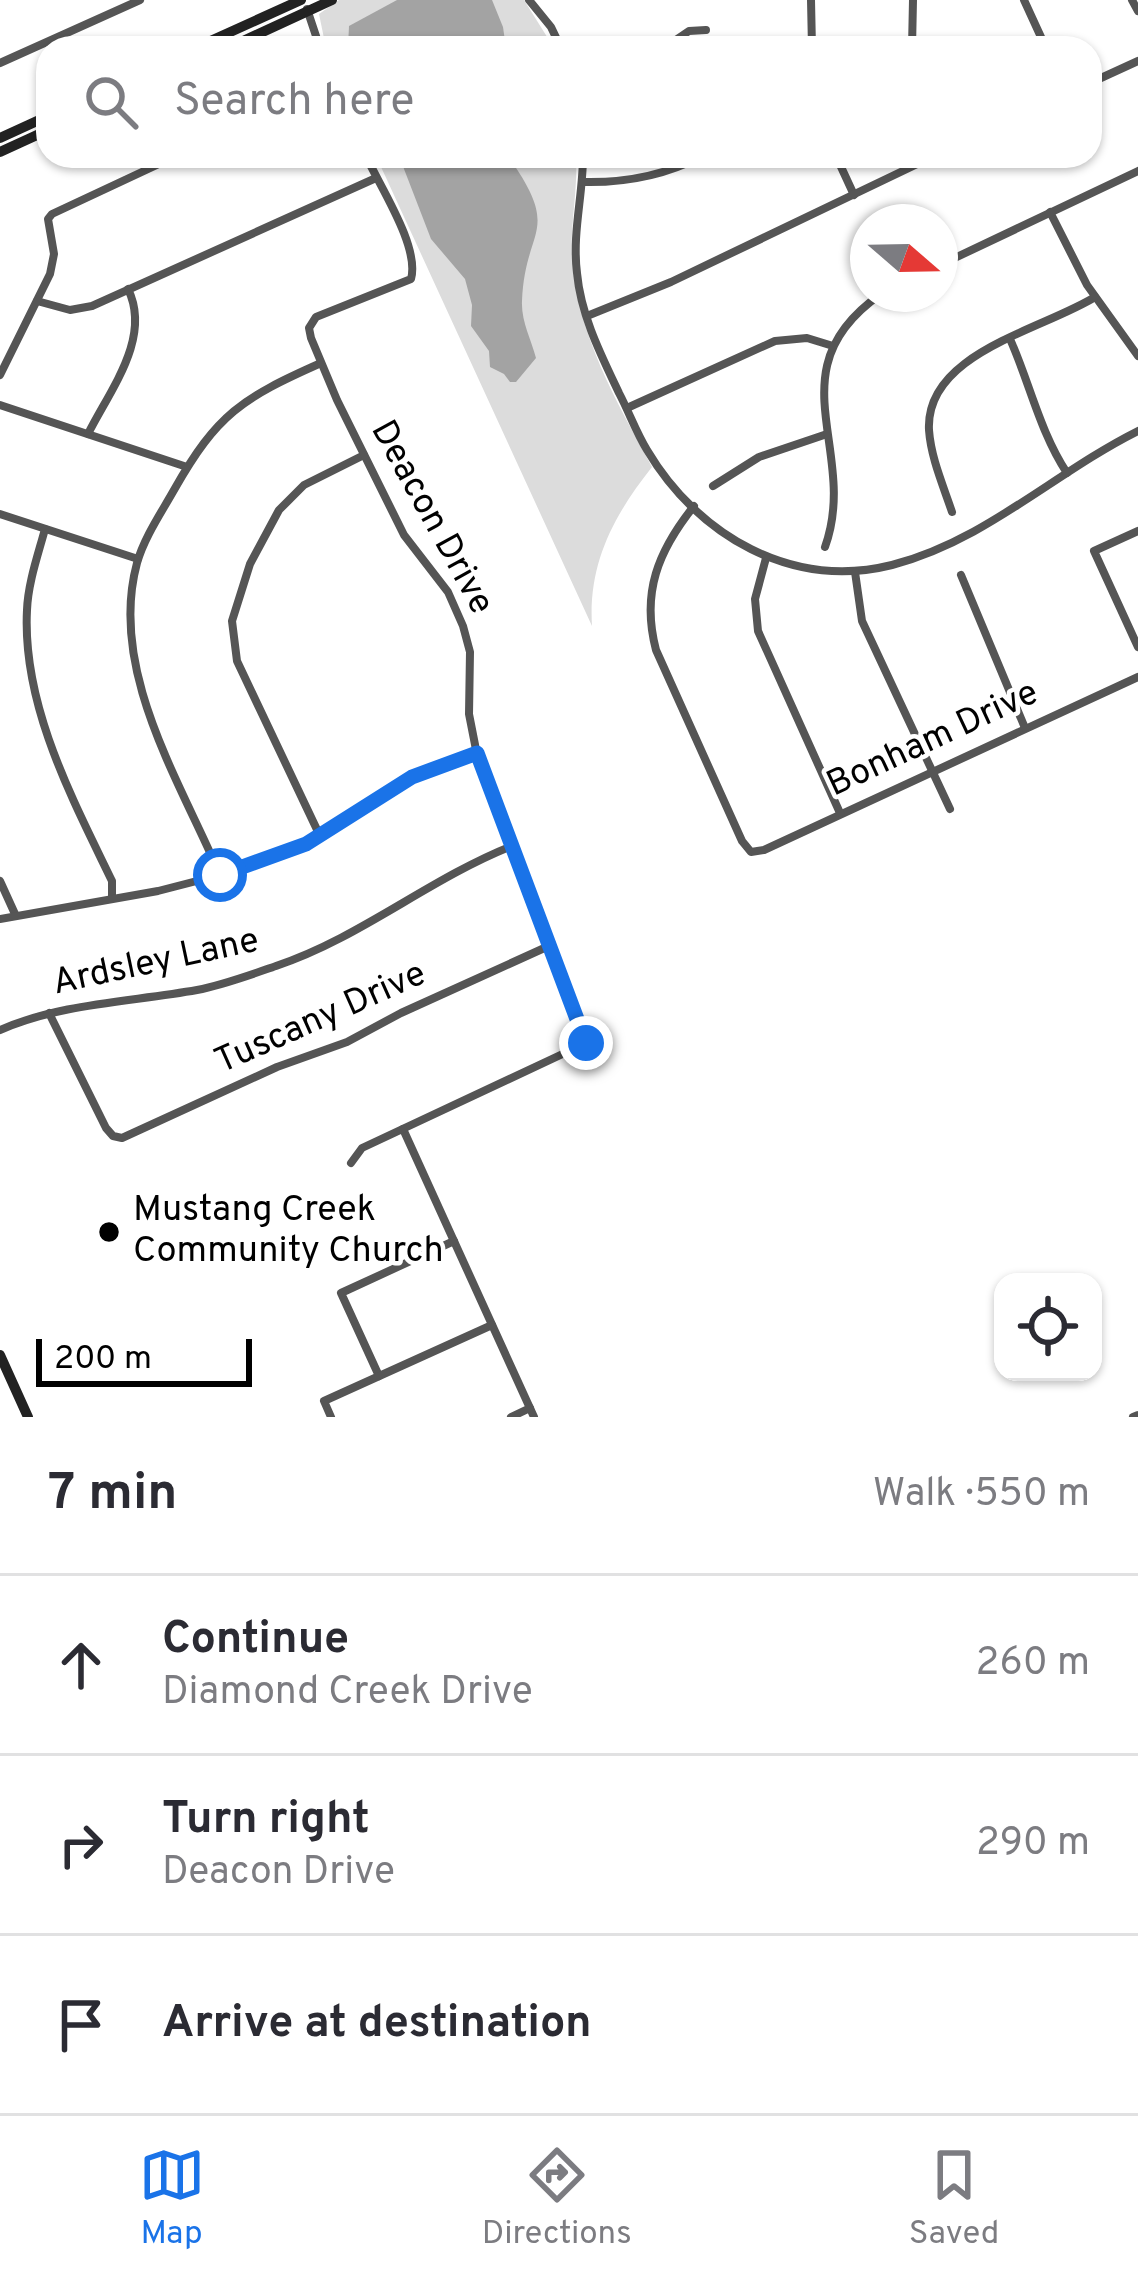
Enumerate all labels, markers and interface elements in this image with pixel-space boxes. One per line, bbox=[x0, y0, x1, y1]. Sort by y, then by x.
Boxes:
search box bbox=[36, 36, 1102, 168]
icon: search bbox=[78, 69, 144, 135]
text: Search here bbox=[174, 74, 414, 131]
north arrow bbox=[850, 204, 958, 312]
street label: Deacon Drive bbox=[359, 413, 503, 623]
street label: Bonham Drive bbox=[820, 671, 1046, 809]
route start bbox=[193, 848, 247, 902]
street label: Ardsley Lane bbox=[49, 919, 263, 1007]
street label: Tuscany Drive bbox=[208, 952, 434, 1086]
route end bbox=[559, 1016, 613, 1070]
place label: Mustang Creek Community Church bbox=[133, 1188, 444, 1275]
marker: Mustang Creek Community Church bbox=[96, 1219, 122, 1245]
map controls bbox=[994, 1273, 1102, 1381]
button: locate bbox=[994, 1273, 1102, 1381]
scale bar bbox=[36, 1333, 252, 1386]
text: 200 m bbox=[54, 1339, 152, 1381]
text: 7 min bbox=[48, 1463, 178, 1528]
text: Walk · 550 m bbox=[873, 1471, 1090, 1520]
text: Continue bbox=[162, 1612, 349, 1669]
icon: ahead bbox=[48, 1632, 114, 1698]
text: 260 m bbox=[976, 1640, 1090, 1689]
text: Diamond Creek Drive bbox=[162, 1669, 533, 1718]
text: Turn right bbox=[162, 1792, 370, 1849]
icon: right bbox=[48, 1812, 114, 1878]
text: 290 m bbox=[976, 1820, 1090, 1869]
text: Deacon Drive bbox=[162, 1849, 395, 1898]
icon: arrive bbox=[48, 1992, 114, 2058]
text: Arrive at destination bbox=[162, 1996, 592, 2053]
tab: Map bbox=[139, 2142, 205, 2256]
tab: Directions bbox=[482, 2142, 632, 2256]
tab: Saved bbox=[909, 2142, 999, 2256]

